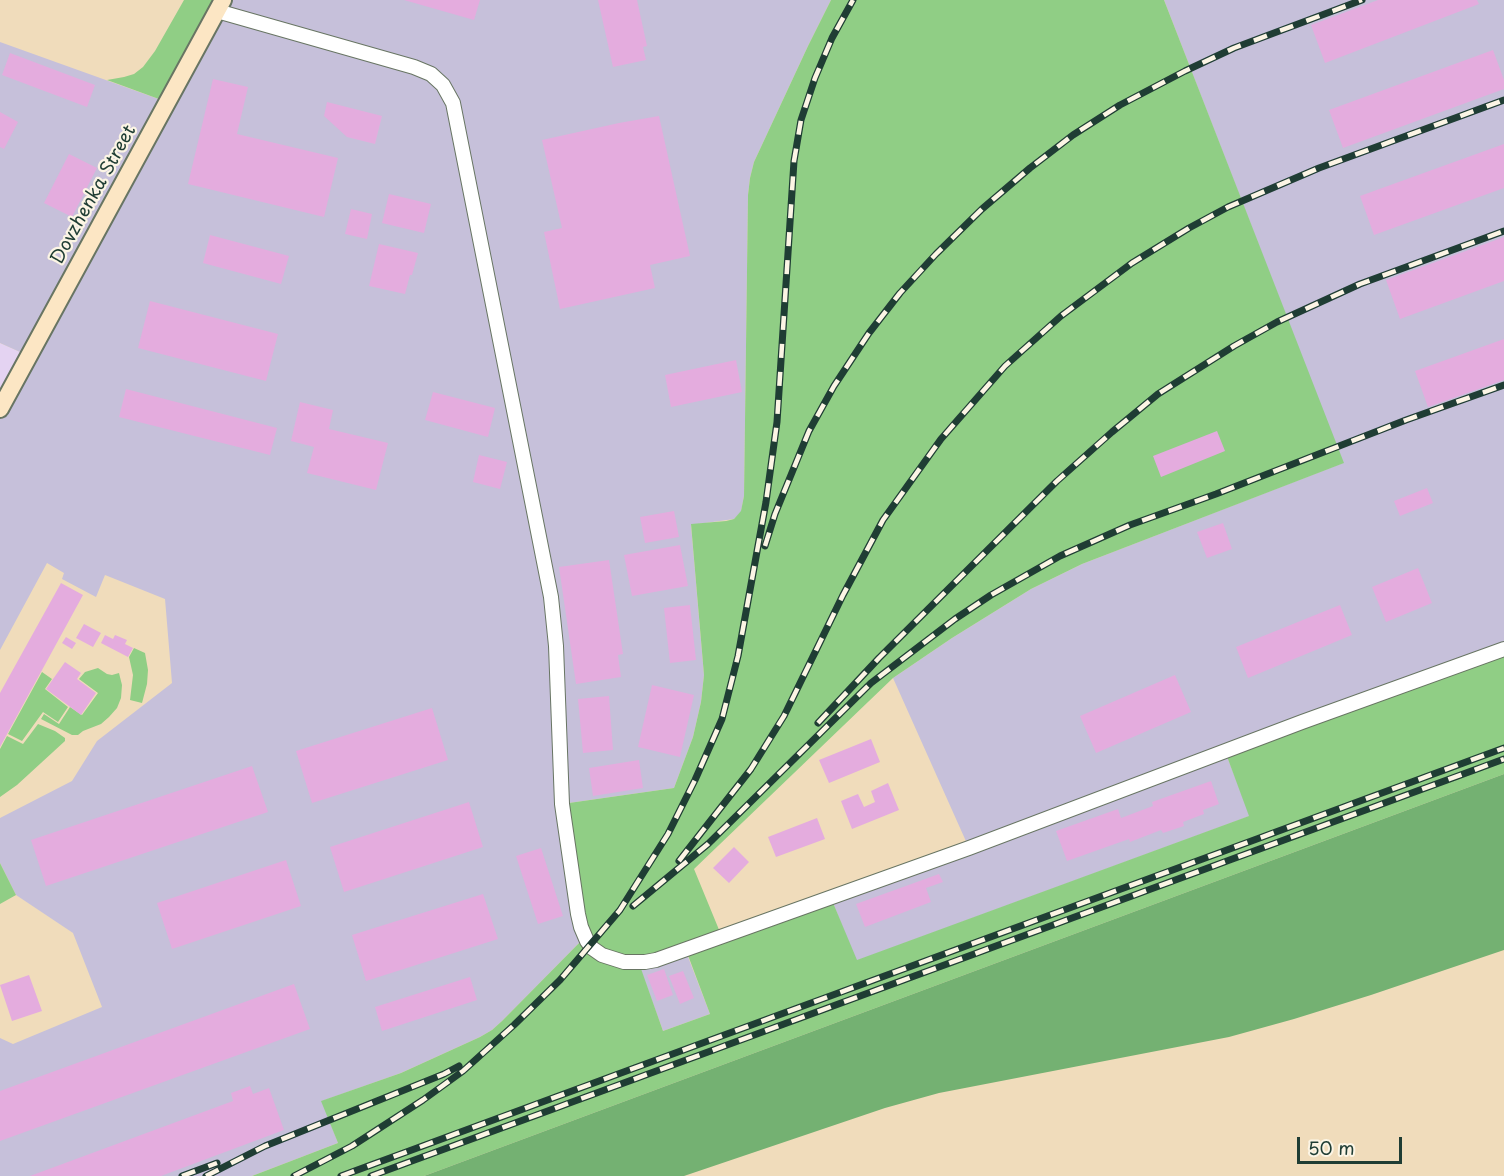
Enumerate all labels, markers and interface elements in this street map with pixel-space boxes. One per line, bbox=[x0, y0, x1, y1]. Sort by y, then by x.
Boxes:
street label: Dovzhenka Street bbox=[47, 122, 141, 268]
scale bar bbox=[1300, 1125, 1405, 1163]
text: 50 m bbox=[1308, 1134, 1355, 1161]

